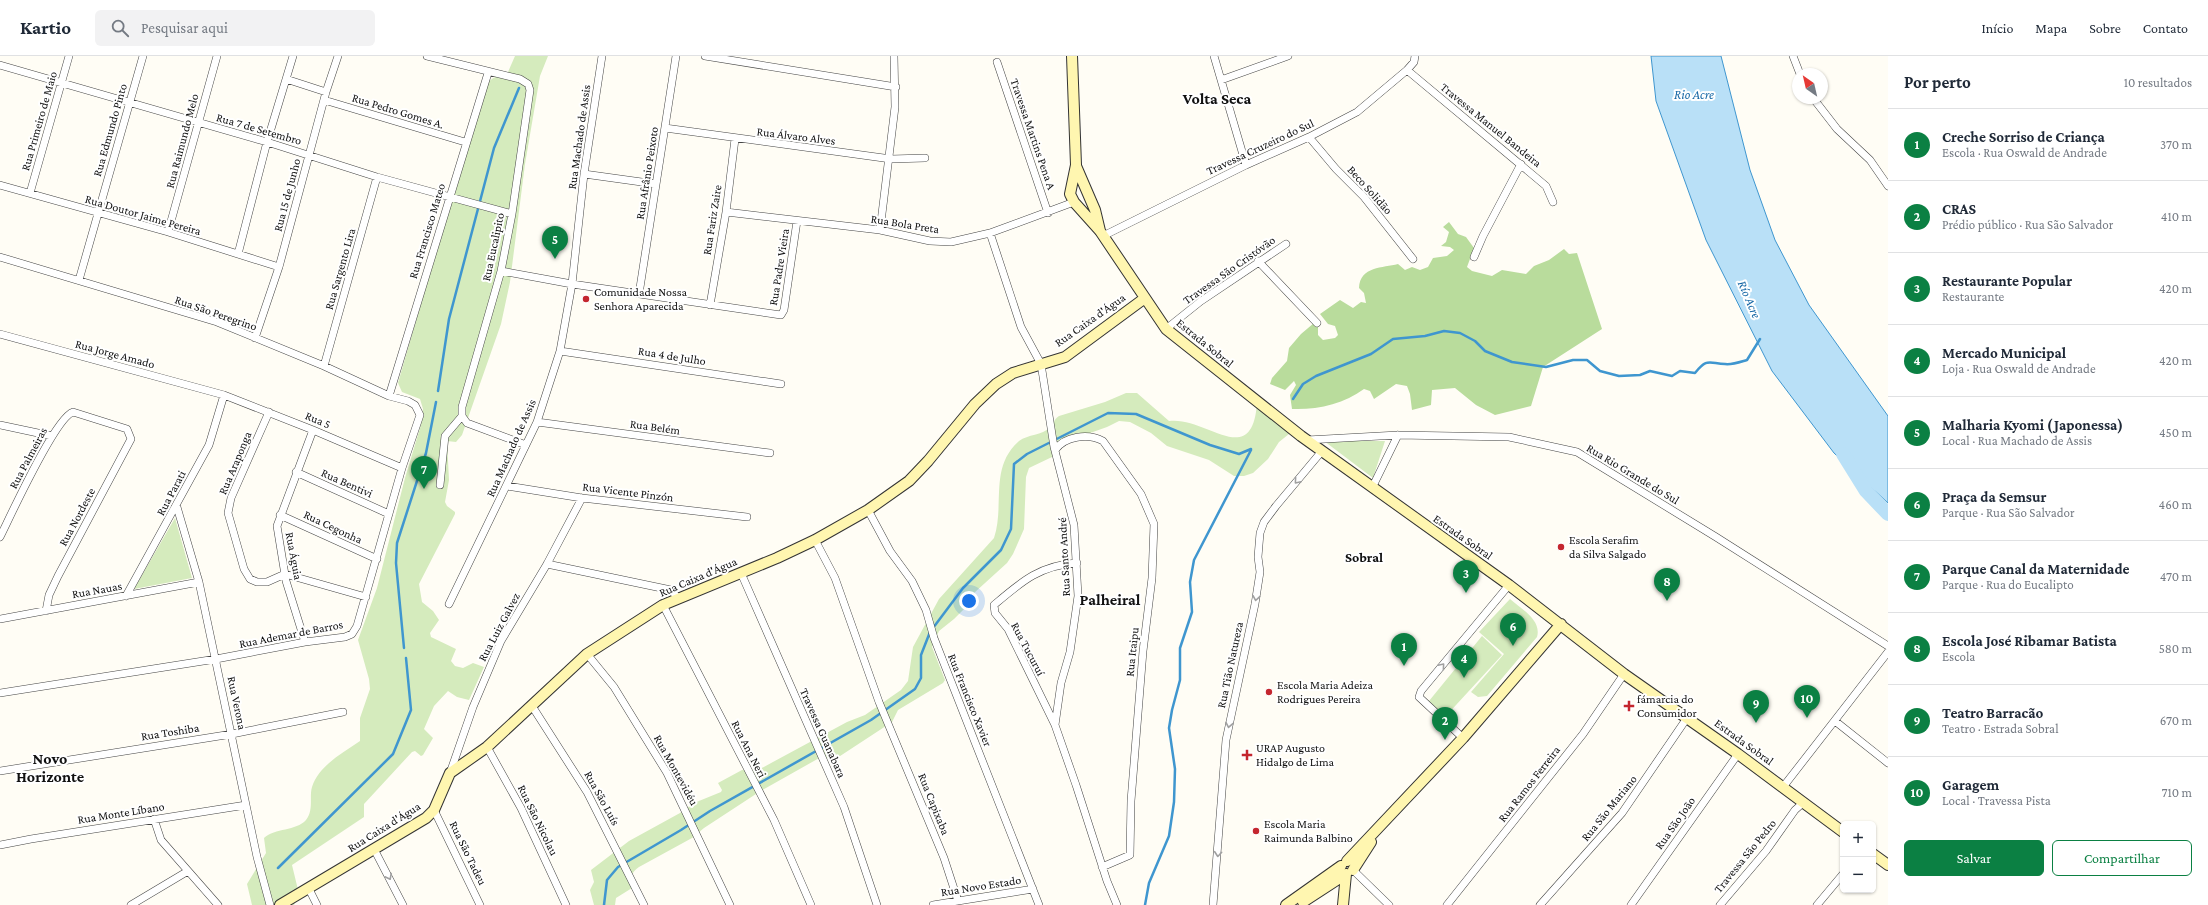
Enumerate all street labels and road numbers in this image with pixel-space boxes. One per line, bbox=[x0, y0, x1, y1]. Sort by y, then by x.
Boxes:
street label: Rua Primeiro de Maio bbox=[18, 70, 60, 172]
street label: Travessa Martins Pena A bbox=[1007, 77, 1059, 191]
street label: Travessa Manuel Bandeira bbox=[1438, 80, 1545, 170]
street label: Rua Edmundo Pinto bbox=[90, 82, 130, 178]
street label: Rua Machado de Assis bbox=[565, 83, 593, 190]
street label: Rua Pedro Gomes A. bbox=[350, 90, 446, 132]
street label: Rua Raimundo Melo bbox=[163, 92, 201, 190]
street label: Rua 7 de Setembro bbox=[215, 110, 303, 148]
street label: Travessa Cruzeiro do Sul bbox=[1204, 116, 1316, 178]
street label: Rua Álvaro Alves bbox=[756, 124, 836, 148]
street label: Rua Afrânio Peixoto bbox=[633, 126, 661, 220]
street label: Rua 15 de Junho bbox=[271, 157, 304, 233]
street label: Beco Solidão bbox=[1345, 163, 1396, 217]
street label: Rua Francisco Mateo bbox=[406, 182, 448, 280]
street label: Rua Fariz Zaire bbox=[700, 184, 724, 256]
street label: Rua Doutor Jaime Pereira bbox=[83, 192, 203, 238]
street label: Rua Eucalipito bbox=[479, 211, 507, 282]
street label: Rua Bola Preta bbox=[870, 212, 941, 236]
street label: Rua Sargento Lira bbox=[322, 226, 358, 311]
street label: Rua Padre Vieira bbox=[766, 227, 792, 306]
street label: Travessa São Cristóvão bbox=[1180, 233, 1278, 307]
street label: Rua Caixa d'Água bbox=[1052, 290, 1128, 350]
street label: Rua São Peregrino bbox=[173, 292, 259, 334]
street label: Estrada Sobral bbox=[1174, 316, 1236, 370]
street label: Rua Jorge Amado bbox=[74, 337, 156, 371]
street label: Rua 4 de Julho bbox=[637, 344, 707, 368]
street label: Rua Machado de Assis bbox=[483, 397, 539, 499]
street label: Rua 5 bbox=[303, 408, 333, 432]
street label: Rua Belém bbox=[629, 417, 681, 438]
street label: Rua Palmeiras bbox=[6, 425, 50, 491]
street label: Rua Araponga bbox=[215, 429, 255, 497]
street label: Rua Rio Grande do Sul bbox=[1584, 441, 1682, 507]
street label: Rua Bentivi bbox=[319, 465, 375, 501]
street label: Rua Parati bbox=[153, 468, 189, 518]
street label: Rua Vicente Pinzón bbox=[582, 479, 675, 505]
street label: Rua Nordeste bbox=[56, 485, 98, 549]
street label: Rua Cegonha bbox=[301, 507, 365, 547]
street label: Estrada Sobral bbox=[1431, 511, 1495, 563]
street label: Rua Santo André bbox=[1055, 517, 1073, 597]
street label: Rua Águia bbox=[283, 531, 306, 581]
street label: Rua Caixa d'Água bbox=[657, 554, 739, 600]
street label: Rua Nauas bbox=[71, 579, 123, 601]
street label: Rua Luiz Galvez bbox=[475, 590, 523, 664]
street label: Rua Ademar de Barros bbox=[238, 617, 344, 651]
street label: Rua Tucuruí bbox=[1008, 620, 1048, 679]
street label: Rua Tião Natureza bbox=[1214, 620, 1246, 709]
street label: Rua Itaipu bbox=[1122, 626, 1142, 677]
street label: Rua Francisco Xavier bbox=[945, 652, 995, 749]
street label: Rua Verona bbox=[225, 675, 250, 731]
street label: Travessa Guanabara bbox=[797, 686, 849, 780]
street label: Estrada Sobral bbox=[1712, 716, 1776, 768]
street label: Rua Ana Neri bbox=[729, 718, 769, 780]
street label: Rua Toshiba bbox=[140, 720, 201, 744]
street label: Rua Montevidéu bbox=[651, 732, 702, 808]
street label: Rua Ramos Ferreira bbox=[1495, 743, 1563, 825]
street label: Rua São Luís bbox=[581, 768, 623, 828]
street label: Rua Capixaba bbox=[915, 771, 953, 837]
street label: Rua São Mariano bbox=[1578, 772, 1640, 844]
street label: Rua São Nicolau bbox=[515, 782, 561, 858]
street label: Rua São João bbox=[1652, 794, 1698, 852]
street label: Rua Monte Líbano bbox=[77, 799, 165, 827]
street label: Rua Caixa d'Água bbox=[345, 799, 423, 855]
street label: Travessa São Pedro bbox=[1711, 816, 1779, 896]
street label: Rua São Tadeu bbox=[446, 819, 490, 888]
street label: Rua Novo Estado bbox=[940, 873, 1022, 899]

